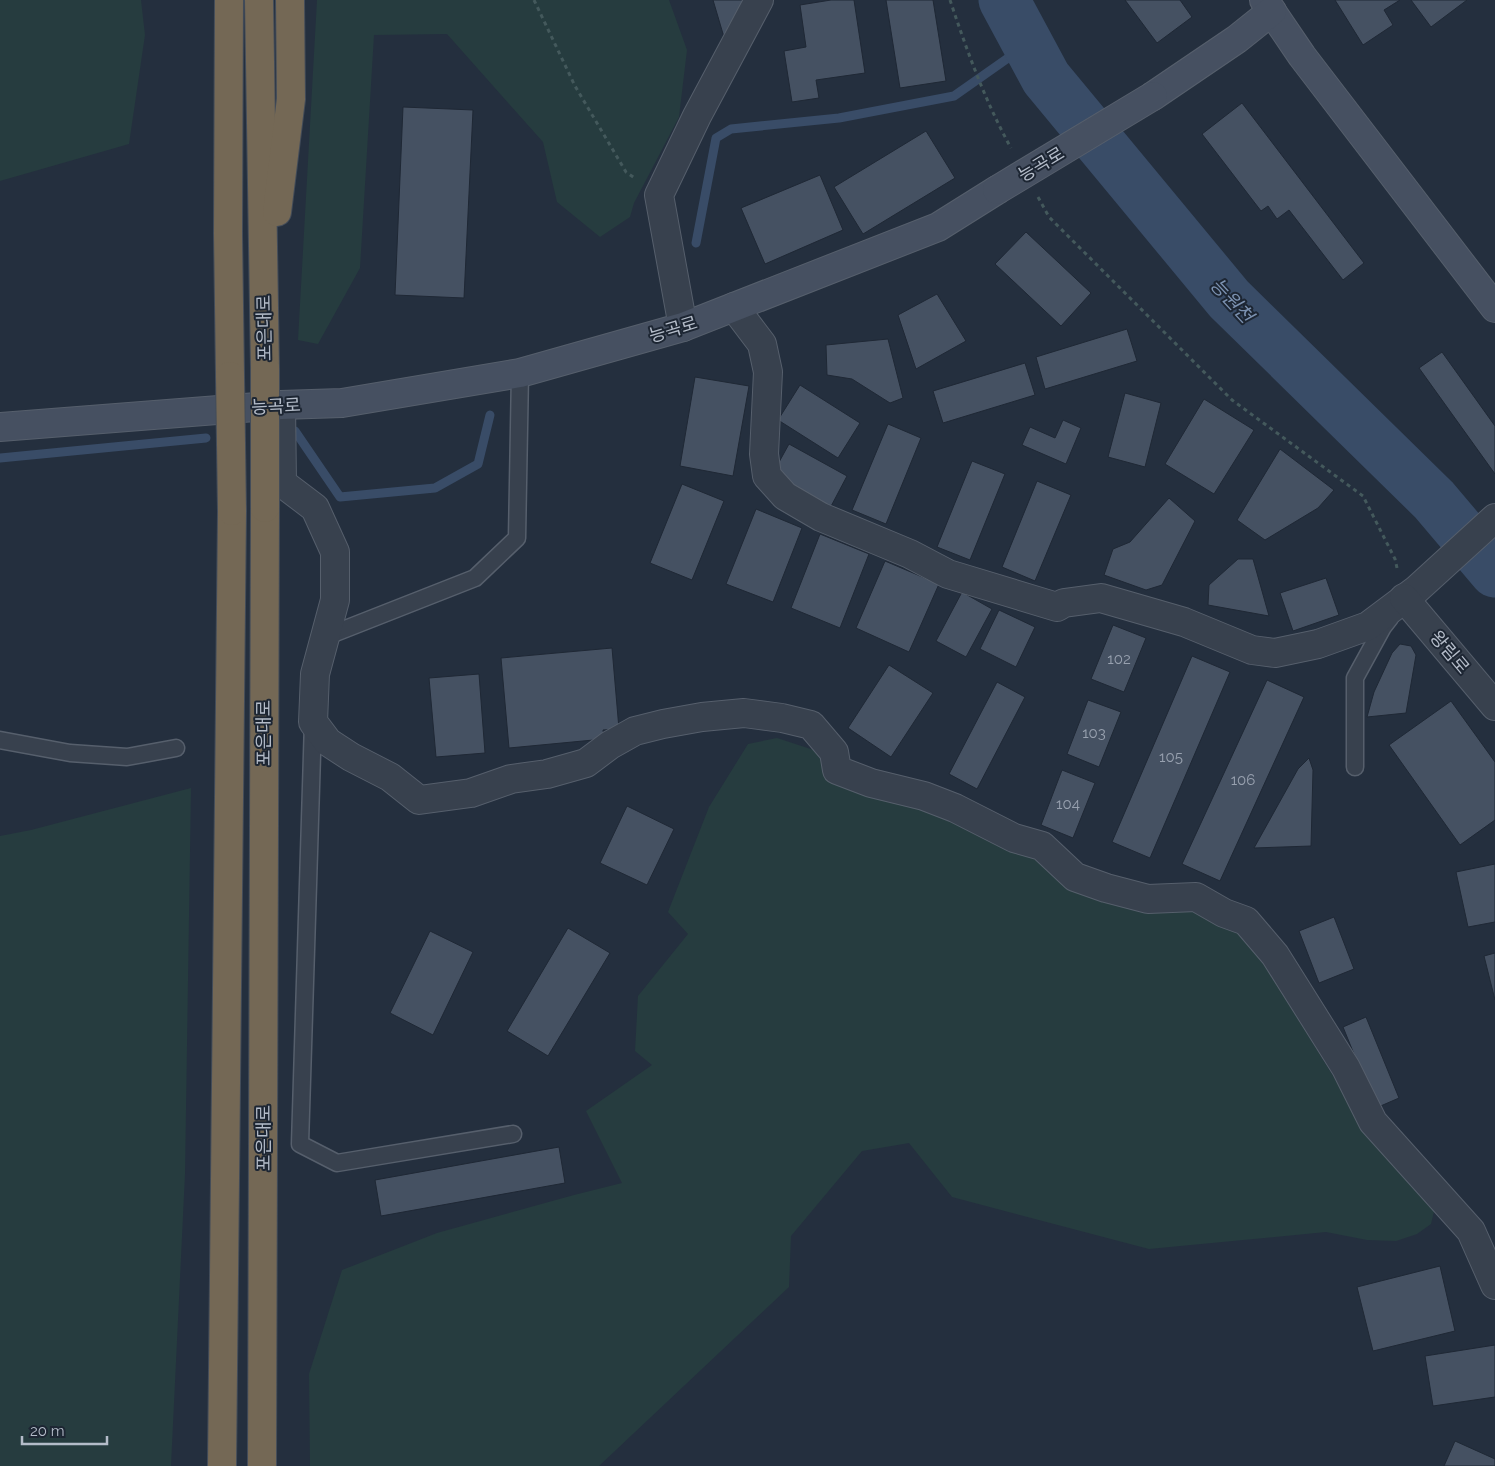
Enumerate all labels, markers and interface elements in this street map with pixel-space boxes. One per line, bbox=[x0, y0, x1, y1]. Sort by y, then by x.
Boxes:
street label: 능곡로 bbox=[1014, 142, 1068, 186]
water label: 능원천 bbox=[1206, 273, 1259, 328]
street label: 포은대로 bbox=[253, 295, 275, 361]
street label: 능곡로 bbox=[646, 312, 700, 346]
street label: 능곡로 bbox=[251, 394, 301, 418]
street label: 왕림로 bbox=[1426, 626, 1474, 678]
house number: 102 bbox=[1107, 650, 1131, 668]
street label: 포은대로 bbox=[253, 700, 274, 766]
house number: 103 bbox=[1082, 724, 1106, 742]
house number: 105 bbox=[1159, 748, 1183, 766]
house number: 106 bbox=[1231, 771, 1255, 789]
house number: 104 bbox=[1056, 795, 1080, 813]
street label: 포은대로 bbox=[253, 1105, 274, 1171]
scale bar bbox=[22, 1414, 108, 1446]
text: 20 m bbox=[30, 1422, 65, 1440]

